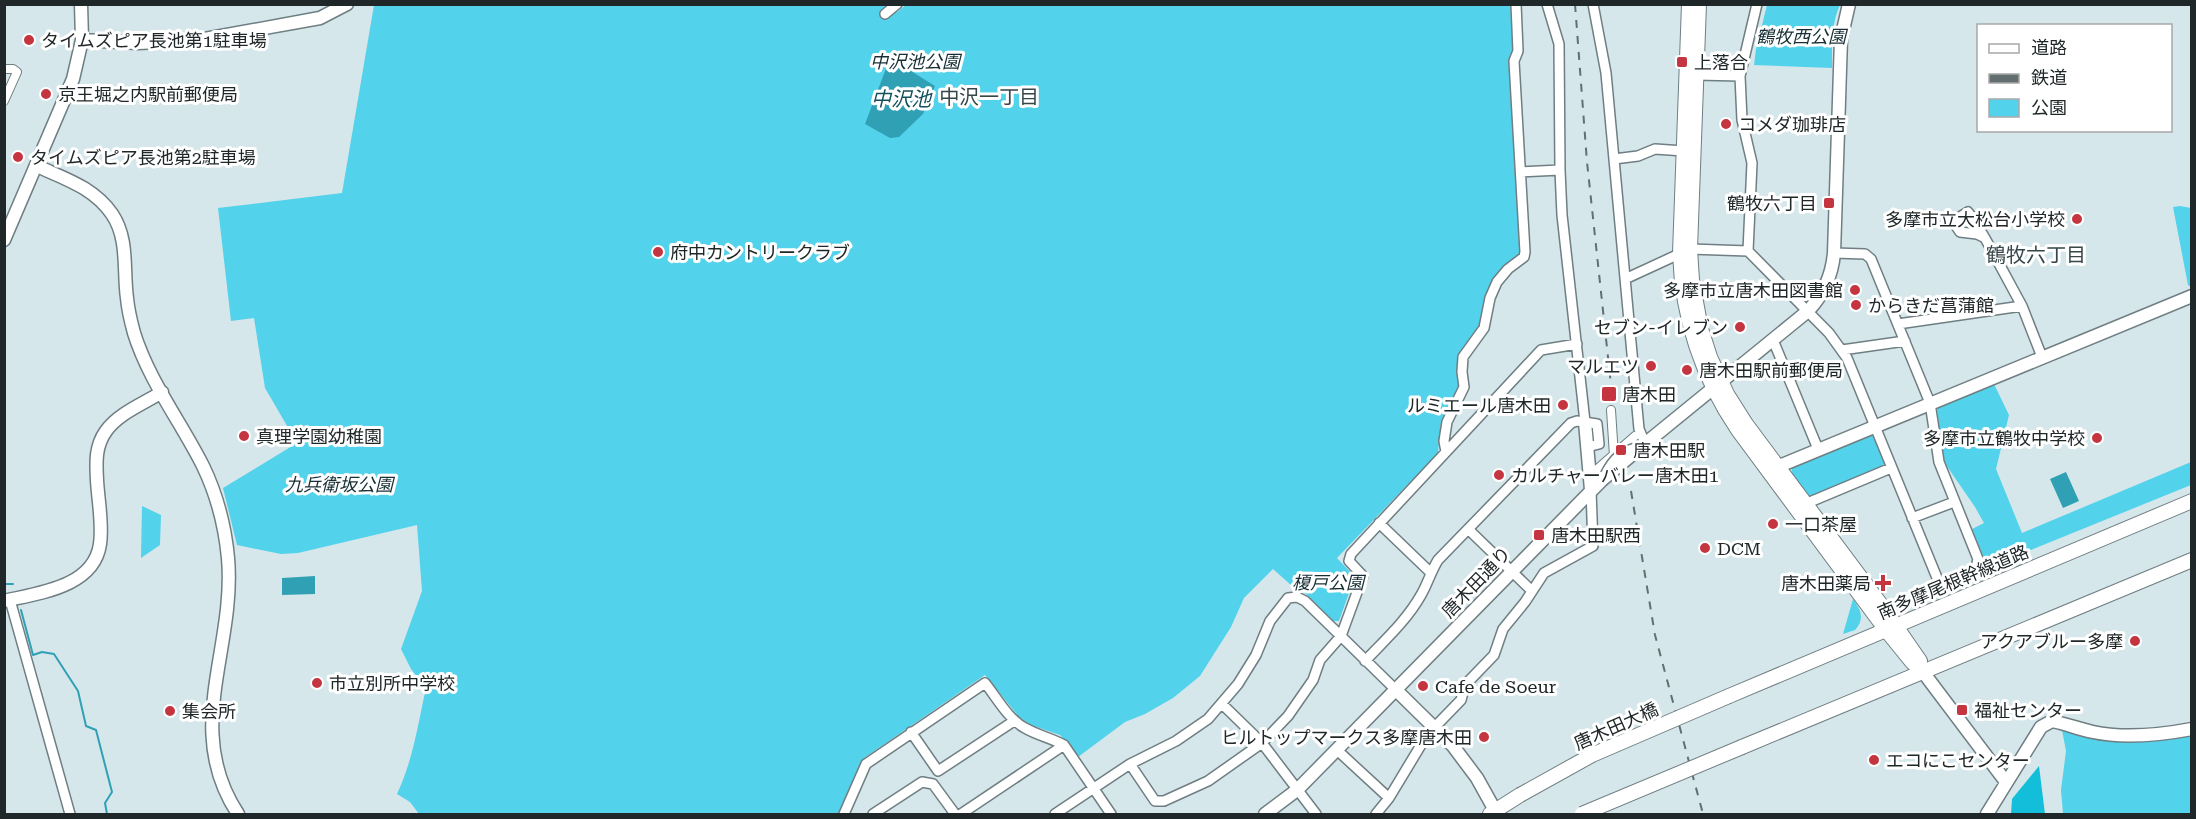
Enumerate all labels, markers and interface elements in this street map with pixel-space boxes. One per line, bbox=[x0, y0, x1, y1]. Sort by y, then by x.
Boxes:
legend bbox=[1977, 24, 2172, 132]
park label: 鶴牧西公園 bbox=[1756, 26, 1849, 47]
place label: タイムズピア長池第1駐車場 bbox=[41, 30, 267, 51]
marker: タイムズピア長池第1駐車場 bbox=[22, 33, 36, 47]
text: 道路 bbox=[2031, 37, 2067, 58]
park label: 中沢池公園 bbox=[870, 51, 963, 72]
place label: 上落合 bbox=[1694, 52, 1748, 73]
marker: 上落合 bbox=[1675, 55, 1689, 69]
text: 鉄道 bbox=[2031, 67, 2067, 88]
place label: 京王堀之内駅前郵便局 bbox=[58, 84, 238, 105]
district label: 中沢一丁目 bbox=[939, 85, 1039, 109]
marker: 京王堀之内駅前郵便局 bbox=[39, 87, 53, 101]
water label: 中沢池 bbox=[871, 87, 933, 111]
text: 公園 bbox=[2031, 97, 2067, 118]
place label: コメダ珈琲店 bbox=[1738, 114, 1846, 135]
marker: コメダ珈琲店 bbox=[1719, 117, 1733, 131]
place label: タイムズピア長池第2駐車場 bbox=[30, 147, 256, 168]
marker: タイムズピア長池第2駐車場 bbox=[11, 150, 25, 164]
place label: 鶴牧六丁目 bbox=[1727, 193, 1817, 214]
marker: 鶴牧六丁目 bbox=[1822, 196, 1836, 210]
place label: 多摩市立大松台小学校 bbox=[1885, 209, 2065, 230]
marker: 多摩市立大松台小学校 bbox=[2070, 212, 2084, 226]
place label: 府中カントリークラブ bbox=[670, 242, 850, 263]
district label: 鶴牧六丁目 bbox=[1986, 243, 2086, 267]
marker: 府中カントリークラブ bbox=[651, 245, 665, 259]
place label: 多摩市立唐木田図書館 bbox=[1663, 280, 1843, 301]
marker: 多摩市立唐木田図書館 bbox=[1848, 283, 1862, 297]
place label: からきだ菖蒲館 bbox=[1868, 295, 1994, 316]
marker: からきだ菖蒲館 bbox=[1849, 298, 1863, 312]
place label: セブン-イレブン bbox=[1594, 317, 1728, 338]
marker: セブン-イレブン bbox=[1733, 320, 1747, 334]
place label: マルエツ bbox=[1567, 356, 1639, 377]
marker: マルエツ bbox=[1644, 359, 1658, 373]
place label: 唐木田駅前郵便局 bbox=[1699, 360, 1843, 381]
marker: 唐木田駅前郵便局 bbox=[1680, 363, 1694, 377]
place label: 唐木田 bbox=[1622, 384, 1676, 405]
marker: 唐木田 bbox=[1600, 385, 1618, 403]
place label: ルミエール唐木田 bbox=[1407, 395, 1551, 416]
marker: ルミエール唐木田 bbox=[1556, 398, 1570, 412]
place label: 真理学園幼稚園 bbox=[256, 426, 382, 447]
place label: 多摩市立鶴牧中学校 bbox=[1923, 428, 2085, 449]
marker: 真理学園幼稚園 bbox=[237, 429, 251, 443]
marker: 多摩市立鶴牧中学校 bbox=[2090, 431, 2104, 445]
place label: 唐木田駅 bbox=[1633, 440, 1705, 461]
marker: 唐木田駅 bbox=[1614, 443, 1628, 457]
place label: カルチャーバレー唐木田1 bbox=[1511, 465, 1719, 486]
marker: カルチャーバレー唐木田1 bbox=[1492, 468, 1506, 482]
park label: 九兵衛坂公園 bbox=[285, 474, 396, 495]
place label: 一口茶屋 bbox=[1785, 514, 1857, 535]
marker: 一口茶屋 bbox=[1766, 517, 1780, 531]
place label: 唐木田駅西 bbox=[1551, 525, 1641, 546]
marker: 唐木田駅西 bbox=[1532, 528, 1546, 542]
place label: DCM bbox=[1717, 538, 1761, 559]
marker: DCM bbox=[1698, 541, 1712, 555]
street label: 南多摩尾根幹線道路 bbox=[1874, 541, 2032, 623]
street label: 唐木田通り bbox=[1437, 542, 1515, 622]
park label: 榎戸公園 bbox=[1292, 572, 1367, 593]
place label: 唐木田薬局 bbox=[1781, 573, 1871, 594]
marker: 唐木田薬局 bbox=[1876, 576, 1890, 590]
place label: アクアブルー多摩 bbox=[1980, 631, 2123, 652]
marker: アクアブルー多摩 bbox=[2128, 634, 2142, 648]
place label: 市立別所中学校 bbox=[329, 673, 455, 694]
marker: 市立別所中学校 bbox=[310, 676, 324, 690]
place label: Cafe de Soeur bbox=[1435, 676, 1556, 697]
marker: Cafe de Soeur bbox=[1416, 679, 1430, 693]
street label: 唐木田大橋 bbox=[1571, 698, 1661, 754]
place label: 福祉センター bbox=[1974, 700, 2082, 721]
place label: 集会所 bbox=[182, 701, 236, 722]
marker: 福祉センター bbox=[1955, 703, 1969, 717]
marker: 集会所 bbox=[163, 704, 177, 718]
place label: ヒルトップマークス多摩唐木田 bbox=[1221, 727, 1472, 748]
marker: ヒルトップマークス多摩唐木田 bbox=[1477, 730, 1491, 744]
place label: エコにこセンター bbox=[1886, 750, 2030, 771]
marker: エコにこセンター bbox=[1867, 753, 1881, 767]

